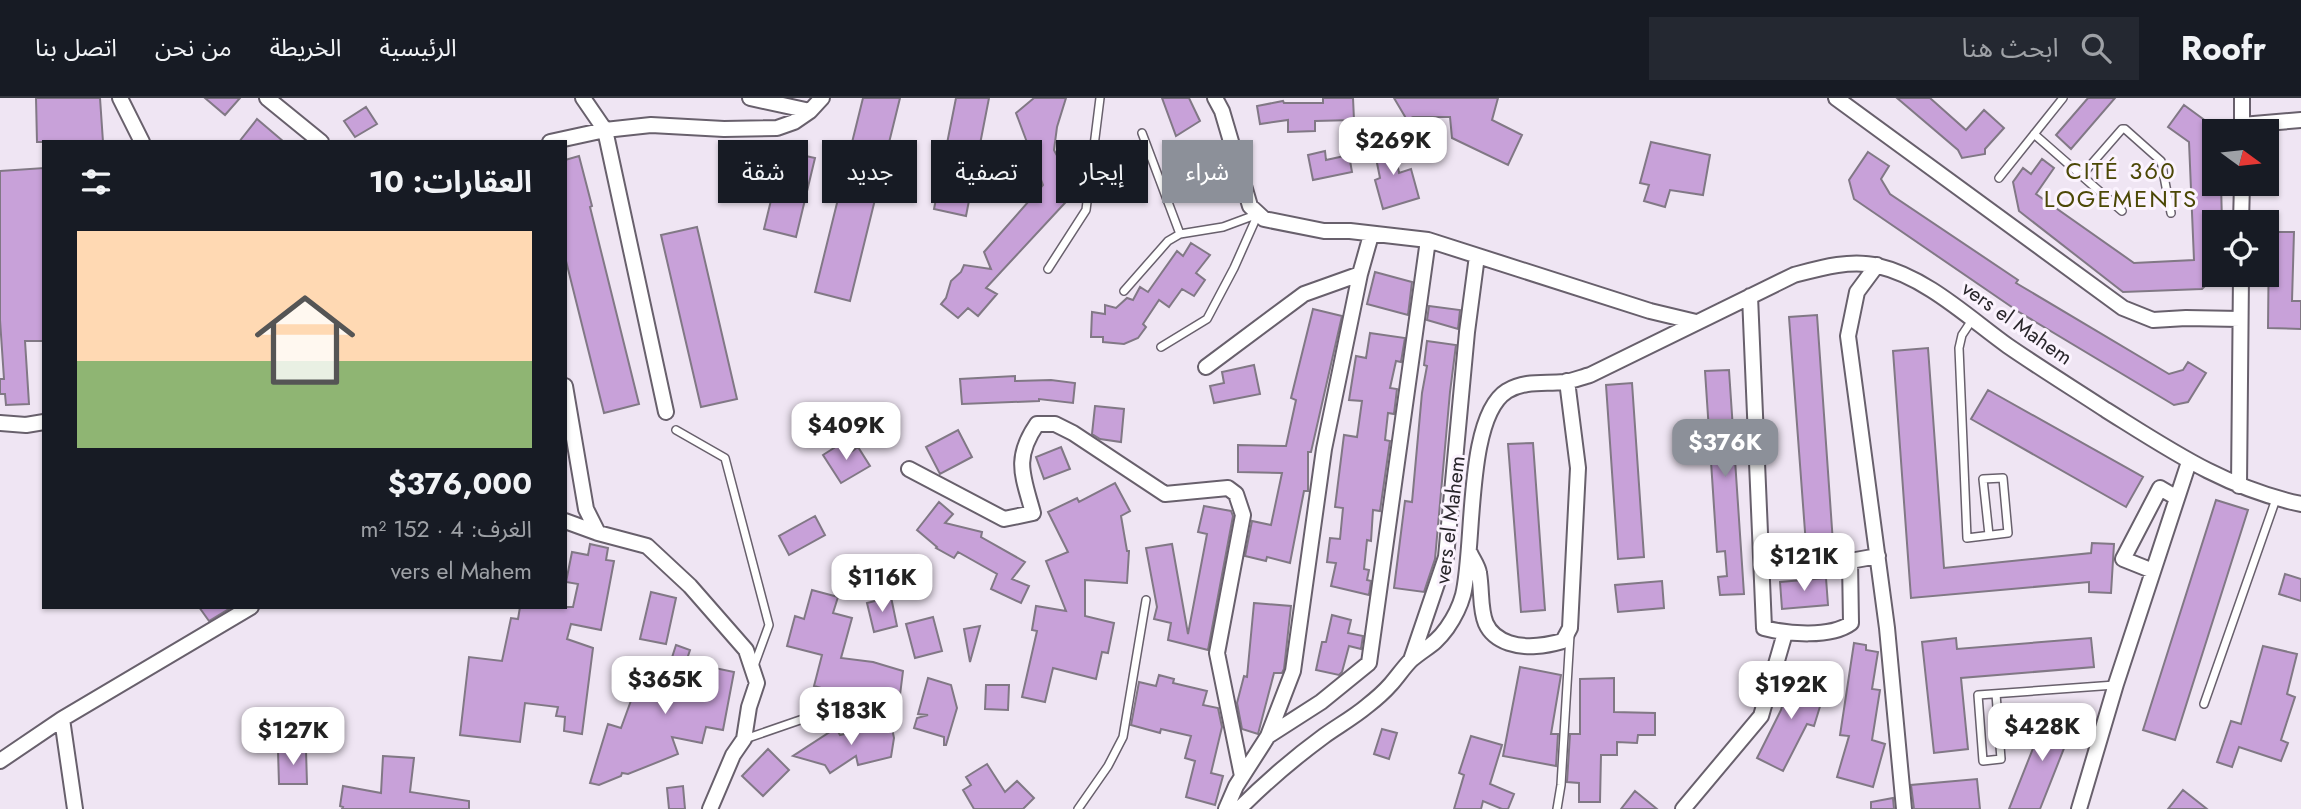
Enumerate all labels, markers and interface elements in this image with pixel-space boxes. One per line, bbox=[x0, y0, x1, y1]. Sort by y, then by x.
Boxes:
search box bbox=[1649, 17, 2139, 80]
text: Roofr bbox=[2181, 25, 2266, 72]
text: ابحث هنا bbox=[1961, 29, 2059, 67]
icon: search bbox=[2077, 29, 2115, 67]
text: اتصل بنا bbox=[35, 30, 117, 65]
text: من نحن bbox=[155, 30, 232, 65]
text: الخريطة bbox=[270, 30, 342, 65]
text: الرئيسية bbox=[380, 30, 457, 65]
pin: $269K bbox=[1344, 118, 1442, 177]
north arrow bbox=[2202, 119, 2278, 196]
map controls bbox=[2202, 119, 2279, 287]
text: $269K bbox=[1355, 123, 1431, 157]
chip: شقة bbox=[718, 140, 808, 203]
chip: جديد bbox=[822, 140, 917, 203]
chip: تصفية bbox=[931, 140, 1042, 203]
chip: إيجار bbox=[1056, 140, 1148, 203]
chip: شراء bbox=[1162, 140, 1253, 203]
district label: CITÉ 360 LOGEMENTS bbox=[2044, 153, 2198, 216]
text: العقارات: 10 bbox=[369, 160, 532, 203]
icon: filters bbox=[77, 163, 115, 201]
button: locate bbox=[2202, 210, 2279, 287]
street label: vers el Mahem bbox=[1956, 274, 2078, 372]
icon: home bbox=[242, 277, 368, 403]
pin: $409K bbox=[797, 402, 895, 462]
text: $409K bbox=[807, 408, 885, 442]
pin: $376K bbox=[1676, 420, 1774, 479]
text: $376K bbox=[1688, 425, 1762, 459]
street label: vers el Mahem bbox=[1427, 454, 1473, 586]
text: $376,000 bbox=[388, 462, 532, 505]
text: الغرف: 4 · 152 m² bbox=[360, 512, 532, 546]
pin: $121K bbox=[1755, 533, 1853, 593]
text: $121K bbox=[1770, 539, 1838, 573]
text: vers el Mahem bbox=[391, 554, 532, 588]
pin: $116K bbox=[833, 554, 931, 614]
text: $116K bbox=[847, 560, 917, 594]
pin: $365K bbox=[616, 656, 714, 716]
text: $365K bbox=[628, 662, 702, 696]
pin: $192K bbox=[1742, 662, 1840, 721]
text: $192K bbox=[1755, 667, 1827, 701]
pin: $183K bbox=[802, 688, 900, 747]
text: $183K bbox=[816, 693, 886, 727]
pin: $428K bbox=[1993, 704, 2091, 763]
pin: $127K bbox=[244, 708, 342, 767]
text: $428K bbox=[2004, 709, 2080, 743]
text: $127K bbox=[257, 713, 329, 747]

